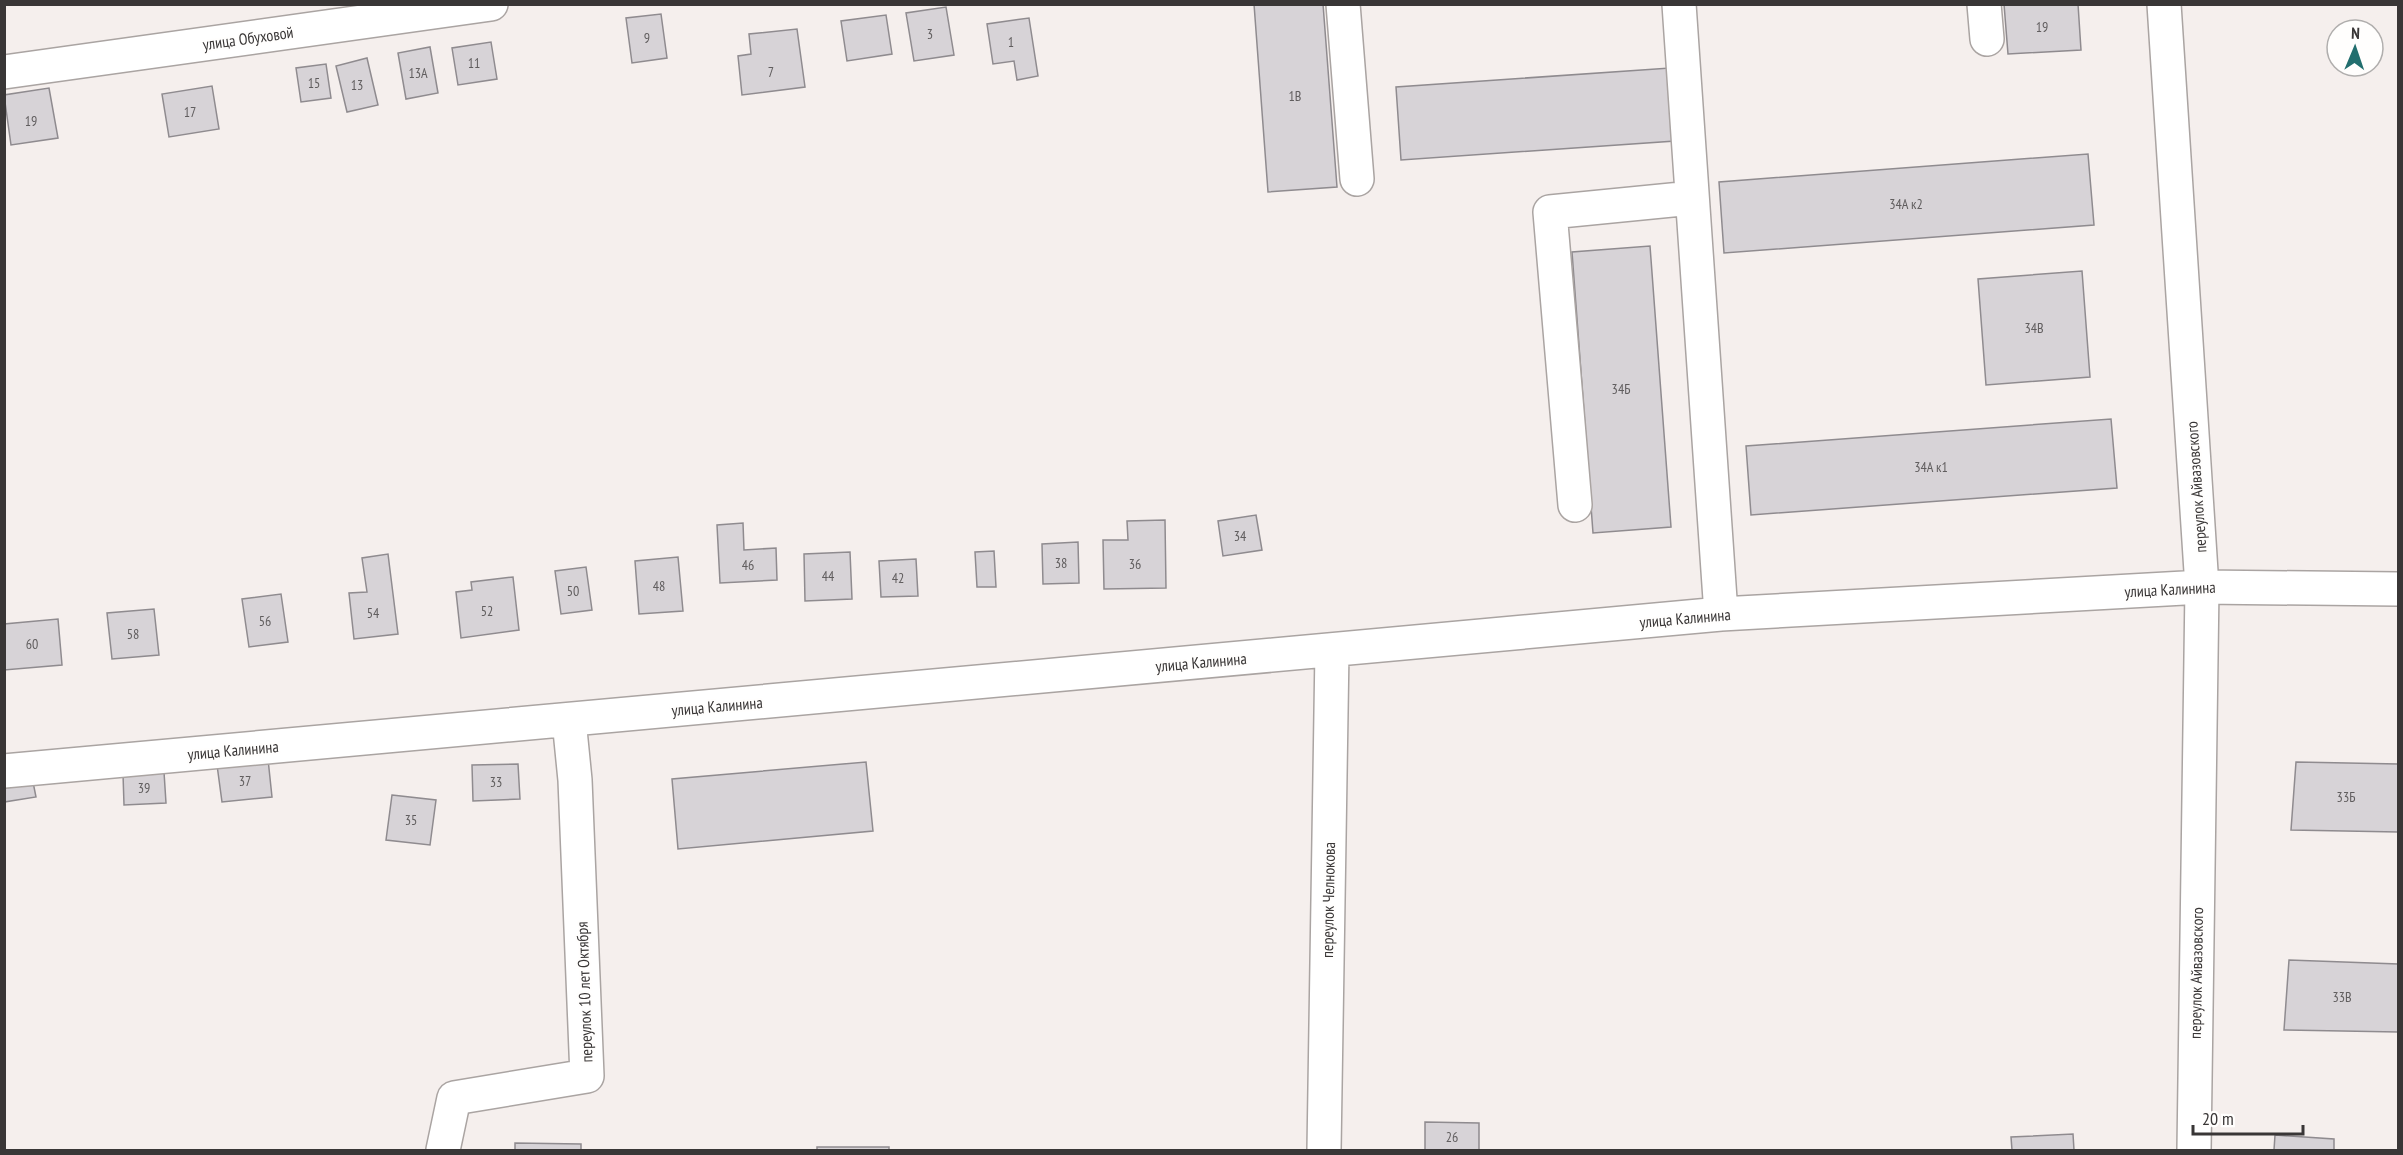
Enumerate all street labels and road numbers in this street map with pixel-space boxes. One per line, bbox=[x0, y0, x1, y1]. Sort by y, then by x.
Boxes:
street label: улица Обуховой bbox=[201, 22, 295, 54]
street label: переулок Айвазовского bbox=[2181, 420, 2211, 553]
street label: улица Калинина bbox=[2124, 577, 2216, 601]
street label: улица Калинина bbox=[1639, 604, 1731, 632]
street label: улица Калинина bbox=[1155, 648, 1247, 676]
street label: улица Калинина bbox=[671, 692, 763, 720]
street label: улица Калинина bbox=[187, 736, 279, 764]
street label: переулок Челнокова bbox=[1317, 842, 1339, 958]
street label: переулок Айвазовского bbox=[2185, 907, 2207, 1039]
street label: переулок 10 лет Октября bbox=[572, 921, 596, 1063]

